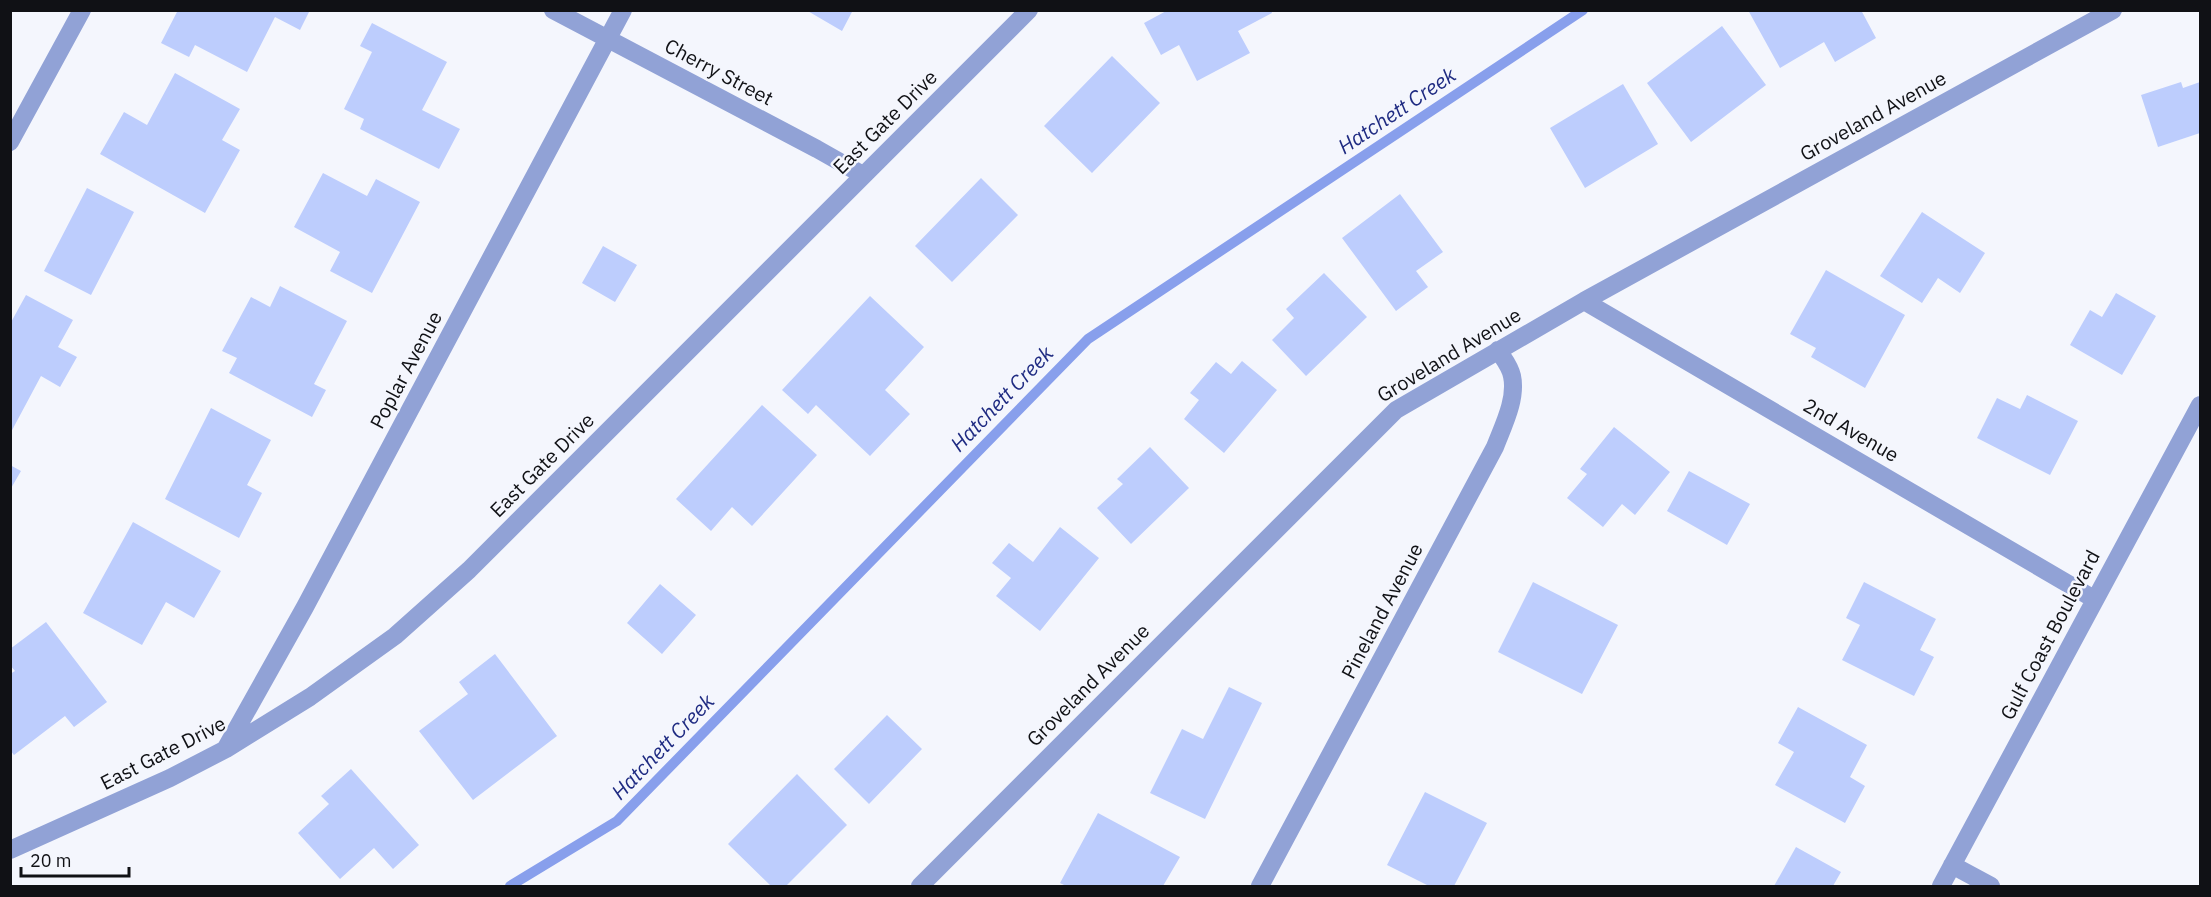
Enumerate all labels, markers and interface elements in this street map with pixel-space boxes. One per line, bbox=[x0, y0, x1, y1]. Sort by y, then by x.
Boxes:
street label: Cherry Street bbox=[660, 32, 778, 111]
water label: Hatchett Creek bbox=[1332, 60, 1462, 160]
street label: East Gate Drive bbox=[827, 64, 943, 180]
street label: Groveland Avenue bbox=[1795, 64, 1951, 167]
street label: Groveland Avenue bbox=[1372, 301, 1526, 408]
street label: Poplar Avenue bbox=[363, 306, 448, 433]
water label: Hatchett Creek bbox=[944, 339, 1060, 457]
street label: 2nd Avenue bbox=[1798, 391, 1904, 468]
street label: East Gate Drive bbox=[484, 407, 600, 523]
street label: Pineland Avenue bbox=[1334, 538, 1429, 683]
street label: Gulf Coast Boulevard bbox=[1993, 545, 2106, 724]
street label: Groveland Avenue bbox=[1020, 617, 1155, 752]
water label: Hatchett Creek bbox=[605, 687, 721, 805]
street label: East Gate Drive bbox=[95, 709, 230, 796]
scale bar bbox=[21, 840, 129, 878]
text: 20 m bbox=[30, 849, 72, 872]

